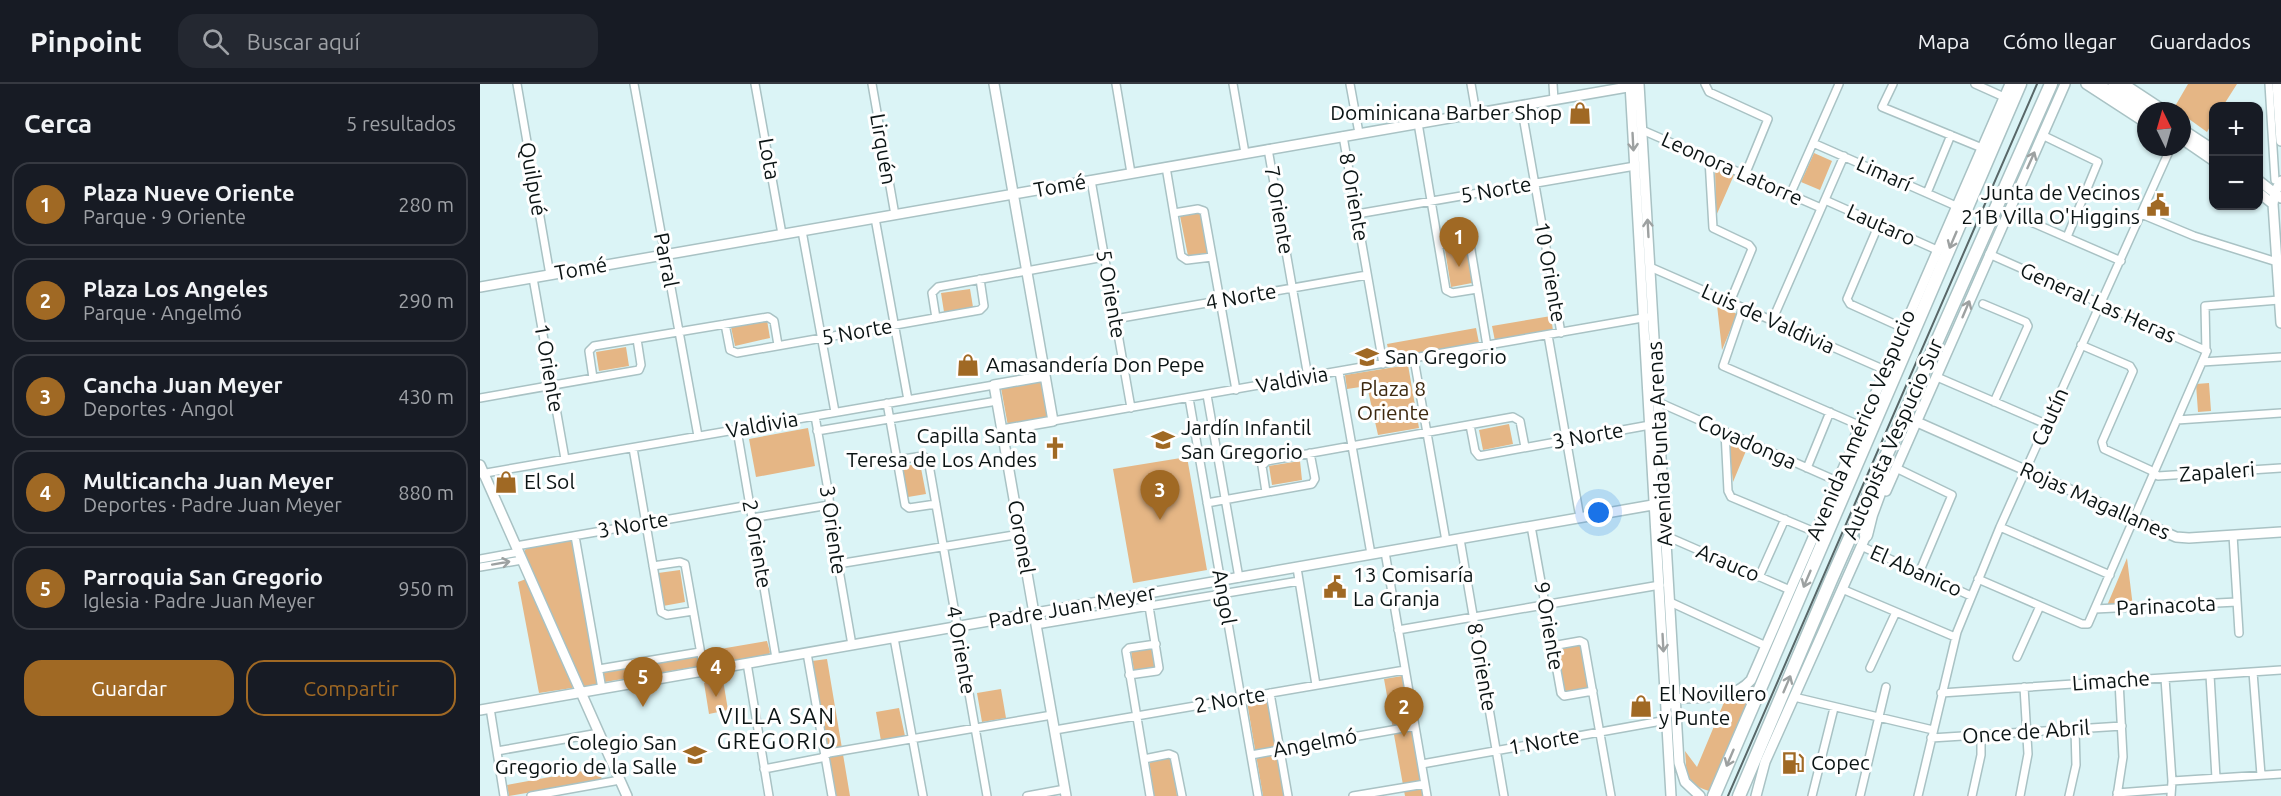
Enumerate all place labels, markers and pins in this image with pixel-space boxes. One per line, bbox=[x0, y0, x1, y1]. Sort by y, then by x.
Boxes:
place label: Dominicana Barber Shop bbox=[1330, 100, 1562, 124]
shop icon: Dominicana Barber Shop bbox=[1567, 100, 1593, 126]
place label: Junta de Vecinos 21B Villa O'Higgins bbox=[1961, 180, 2140, 228]
public building icon: Junta de Vecinos 21B Villa O'Higgins bbox=[2145, 192, 2171, 218]
pin: 1 bbox=[1440, 218, 1478, 267]
school or university icon: San Gregorio bbox=[1354, 344, 1380, 370]
place label: San Gregorio bbox=[1385, 344, 1507, 368]
shop icon: Amasandería Don Pepe bbox=[955, 352, 981, 378]
place label: Amasandería Don Pepe bbox=[986, 352, 1205, 376]
place label: Jardín Infantil San Gregorio bbox=[1181, 415, 1311, 463]
place label: Capilla Santa Teresa de Los Andes bbox=[846, 423, 1037, 471]
school or university icon: Jardín Infantil San Gregorio bbox=[1150, 427, 1176, 453]
church icon: Capilla Santa Teresa de Los Andes bbox=[1042, 435, 1068, 461]
shop icon: El Sol bbox=[493, 469, 519, 495]
place label: El Sol bbox=[524, 469, 575, 493]
pin: 3 bbox=[1140, 470, 1180, 520]
place label: 13 Comisaría La Granja bbox=[1353, 562, 1474, 610]
public building icon: 13 Comisaría La Granja bbox=[1322, 574, 1348, 600]
pin: 4 bbox=[696, 648, 736, 697]
pin: 5 bbox=[624, 658, 662, 707]
place label: El Novillero y Punte bbox=[1659, 681, 1767, 729]
pin: 2 bbox=[1384, 688, 1424, 737]
shop icon: El Novillero y Punte bbox=[1628, 693, 1654, 719]
place label: Colegio San Gregorio de la Salle bbox=[495, 730, 677, 778]
school or university icon: Colegio San Gregorio de la Salle bbox=[682, 742, 708, 768]
fuel station icon: Copec bbox=[1780, 750, 1806, 776]
place label: Copec bbox=[1811, 750, 1870, 774]

